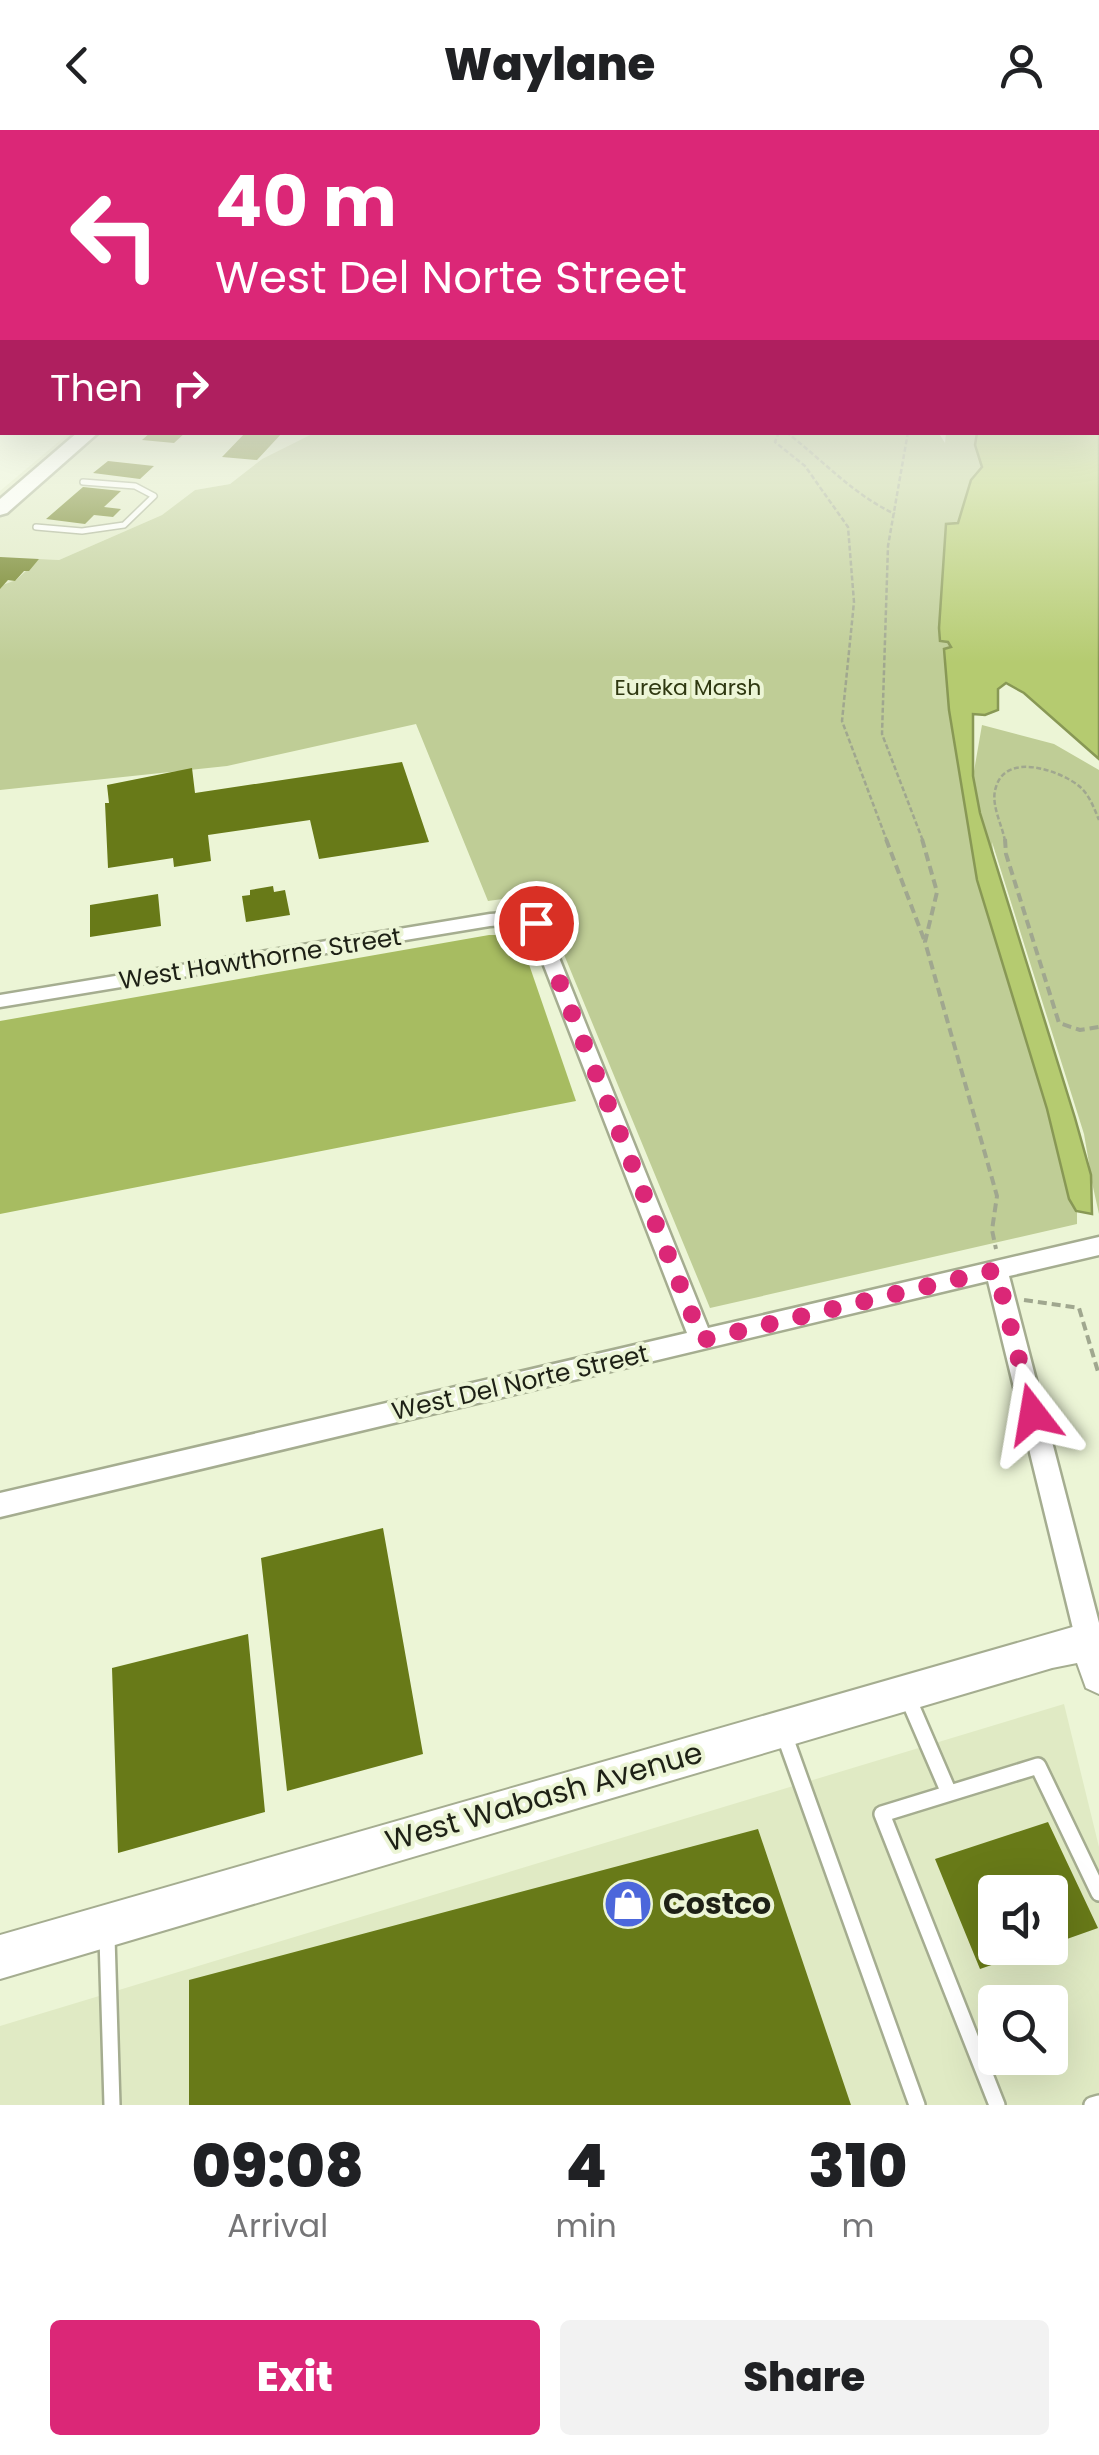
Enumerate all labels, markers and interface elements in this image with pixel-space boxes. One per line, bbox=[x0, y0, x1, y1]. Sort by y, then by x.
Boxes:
text: Waylane bbox=[444, 33, 655, 96]
icon: back bbox=[50, 38, 105, 93]
icon: person bbox=[994, 38, 1049, 93]
text: 40 m bbox=[215, 152, 397, 251]
icon: left bbox=[50, 170, 180, 300]
text: West Del Norte Street bbox=[215, 246, 687, 309]
icon: right bbox=[163, 360, 218, 415]
text: Then bbox=[50, 361, 143, 414]
park label: Eureka Marsh bbox=[615, 672, 761, 703]
pin bbox=[494, 881, 579, 966]
icon: arrive bbox=[509, 896, 564, 951]
street label: West Hawthorne Street bbox=[116, 919, 404, 998]
street label: West Del Norte Street bbox=[388, 1336, 652, 1429]
position arrow bbox=[981, 1362, 1085, 1466]
street label: West Wabash Avenue bbox=[380, 1731, 707, 1862]
map controls bbox=[978, 1875, 1068, 2075]
button: sound bbox=[978, 1875, 1068, 1965]
shop icon: Costco bbox=[602, 1878, 654, 1930]
place label: Costco bbox=[663, 1882, 771, 1925]
button: search bbox=[978, 1985, 1068, 2075]
text: 09:08 bbox=[191, 2124, 364, 2208]
text: 4 bbox=[565, 2124, 607, 2208]
text: 310 bbox=[808, 2124, 908, 2208]
text: Arrival bbox=[227, 2203, 328, 2248]
text: min bbox=[555, 2203, 617, 2248]
text: m bbox=[841, 2203, 874, 2248]
button: Exit bbox=[50, 2320, 540, 2435]
button: Share bbox=[560, 2320, 1049, 2435]

